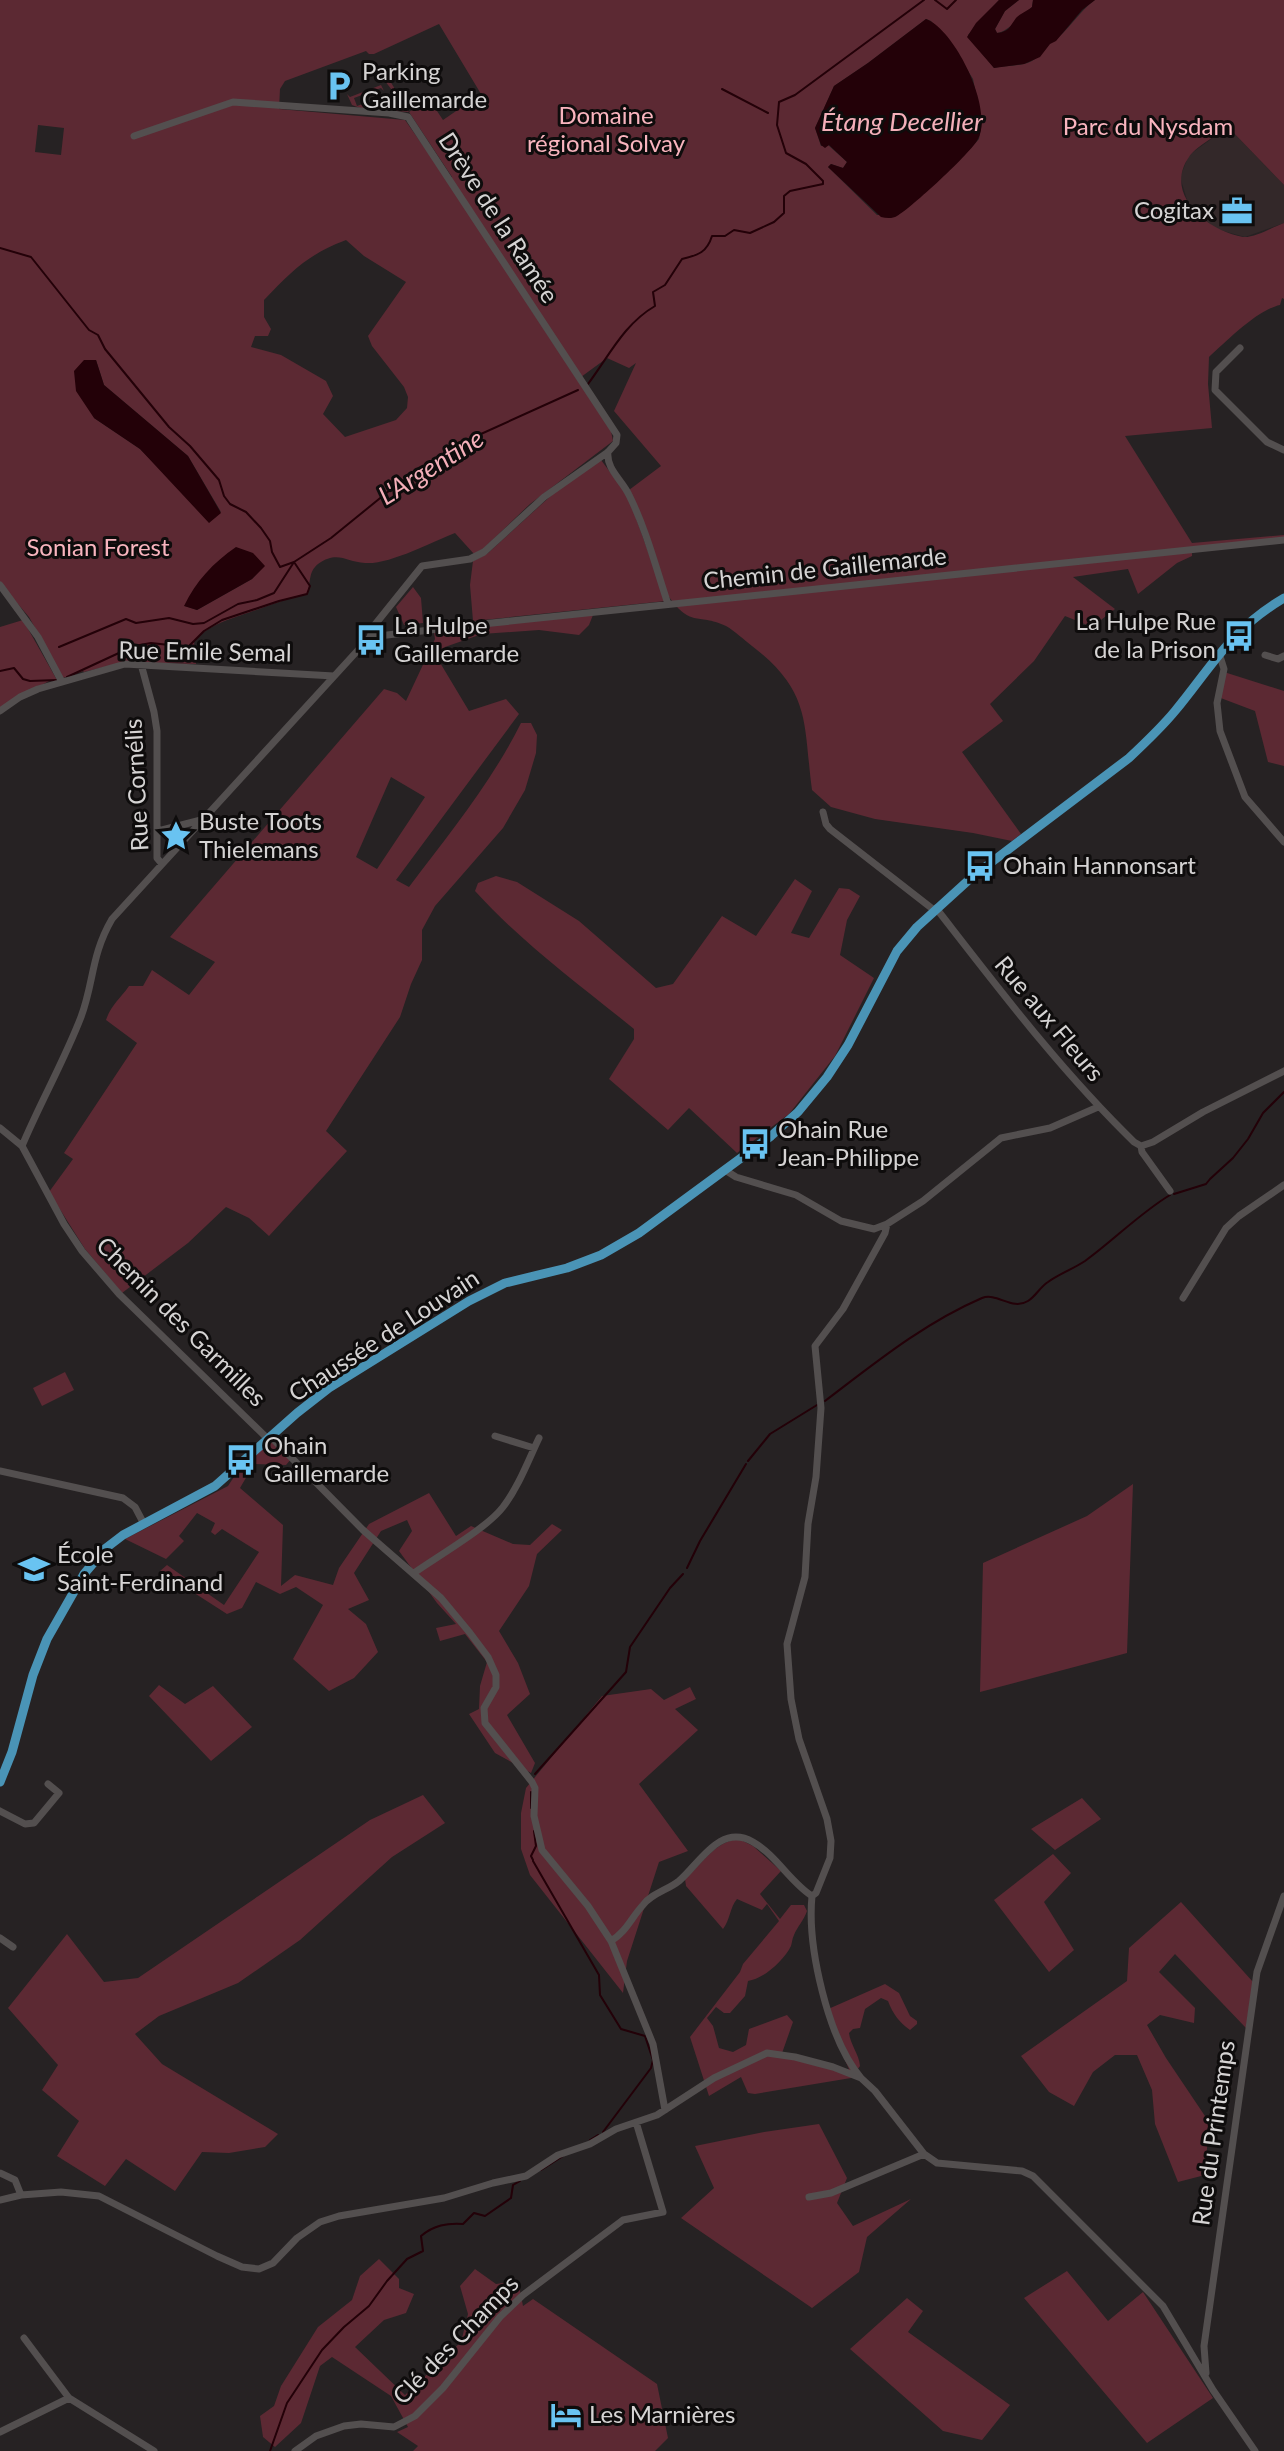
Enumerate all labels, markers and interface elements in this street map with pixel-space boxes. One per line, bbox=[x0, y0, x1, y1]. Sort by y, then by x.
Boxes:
place label: Parking Gaillemarde bbox=[362, 56, 487, 113]
parking icon: Parking Gaillemarde bbox=[322, 69, 356, 103]
park label: Domaine régional Solvay bbox=[527, 100, 686, 157]
water label: Étang Decellier bbox=[821, 105, 984, 137]
park label: Parc du Nysdam bbox=[1063, 111, 1233, 140]
street label: Drève de la Ramée bbox=[433, 127, 565, 308]
office icon: Cogitax bbox=[1220, 194, 1254, 228]
place label: Cogitax bbox=[1134, 195, 1214, 224]
water label: L'Argentine bbox=[372, 421, 489, 511]
park label: Sonian Forest bbox=[26, 532, 170, 561]
street label: Chemin de Gaillemarde bbox=[702, 540, 948, 595]
place label: La Hulpe Rue de la Prison bbox=[1076, 606, 1216, 663]
place label: La Hulpe Gaillemarde bbox=[394, 610, 519, 667]
bus stop icon: La Hulpe Rue de la Prison bbox=[1222, 619, 1256, 653]
bus stop icon: La Hulpe Gaillemarde bbox=[354, 623, 388, 657]
street label: Rue Emile Semal bbox=[118, 634, 292, 667]
street label: Rue Cornélis bbox=[118, 718, 153, 852]
place label: Buste Toots Thielemans bbox=[199, 806, 322, 863]
place icon: Buste Toots Thielemans bbox=[159, 819, 193, 853]
bus stop icon: Ohain Hannonsart bbox=[963, 849, 997, 883]
place label: Ohain Hannonsart bbox=[1003, 850, 1196, 879]
street label: Rue aux Fleurs bbox=[989, 950, 1111, 1086]
place label: Ohain Rue Jean-Philippe bbox=[778, 1114, 919, 1171]
bus stop icon: Ohain Rue Jean-Philippe bbox=[738, 1127, 772, 1161]
street label: Chemin des Garmilles bbox=[91, 1230, 273, 1412]
street label: Chaussée de Louvain bbox=[283, 1262, 484, 1407]
place label: Ohain Gaillemarde bbox=[264, 1430, 389, 1487]
bus stop icon: Ohain Gaillemarde bbox=[224, 1443, 258, 1477]
place label: École Saint-Ferdinand bbox=[57, 1539, 223, 1596]
school or university icon: École Saint-Ferdinand bbox=[17, 1552, 51, 1586]
street label: Rue du Printemps bbox=[1185, 2038, 1240, 2227]
street label: Clé des Champs bbox=[386, 2268, 524, 2409]
hotel icon: Les Marnières bbox=[549, 2398, 583, 2432]
place label: Les Marnières bbox=[589, 2399, 735, 2428]

